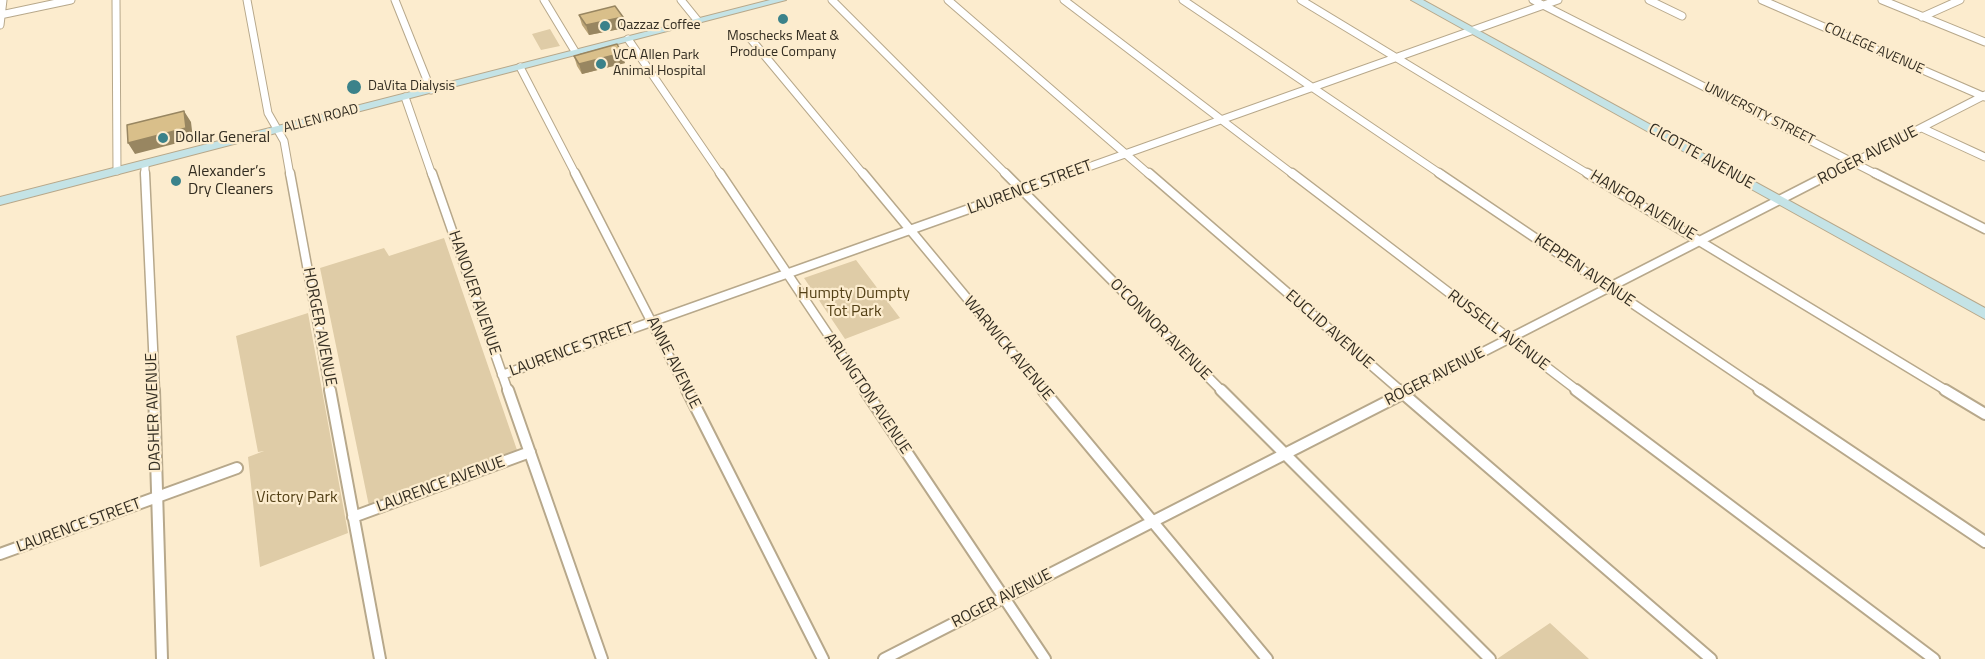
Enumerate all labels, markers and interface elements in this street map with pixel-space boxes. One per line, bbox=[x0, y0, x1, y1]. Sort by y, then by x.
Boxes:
marker: Moschecks Meat & Produce Company bbox=[776, 12, 790, 26]
place label: Qazzaz Coffee bbox=[617, 18, 701, 34]
marker: Qazzaz Coffee bbox=[598, 19, 612, 33]
street label: COLLEGE AVENUE bbox=[1822, 20, 1926, 78]
place label: Moschecks Meat & Produce Company bbox=[727, 29, 839, 62]
place label: VCA Allen Park Animal Hospital bbox=[613, 48, 706, 80]
marker: VCA Allen Park Animal Hospital bbox=[594, 57, 608, 71]
marker: DaVita Dialysis bbox=[345, 78, 363, 96]
place label: DaVita Dialysis bbox=[368, 79, 455, 95]
street label: UNIVERSITY STREET bbox=[1701, 79, 1817, 149]
street label: ALLEN ROAD bbox=[282, 101, 360, 137]
street label: CICOTTE AVENUE bbox=[1645, 120, 1757, 194]
street label: ROGER AVENUE bbox=[1815, 123, 1921, 189]
place label: Dollar General bbox=[175, 128, 270, 148]
marker: Dollar General bbox=[156, 131, 170, 145]
street label: LAURENCE STREET bbox=[965, 157, 1095, 219]
place label: Alexander’s Dry Cleaners bbox=[188, 162, 273, 200]
street label: HANFOR AVENUE bbox=[1586, 167, 1700, 245]
marker: Alexander’s Dry Cleaners bbox=[169, 174, 183, 188]
street label: HANOVER AVENUE bbox=[444, 228, 504, 358]
street label: KEPPEN AVENUE bbox=[1530, 230, 1638, 312]
street label: HORGER AVENUE bbox=[298, 266, 340, 388]
street label: O'CONNOR AVENUE bbox=[1105, 275, 1215, 385]
park label: Humpty Dumpty Tot Park bbox=[798, 284, 910, 322]
street label: RUSSELL AVENUE bbox=[1443, 286, 1553, 376]
street label: EUCLID AVENUE bbox=[1281, 287, 1377, 373]
street label: WARWICK AVENUE bbox=[959, 293, 1057, 405]
street label: ANNE AVENUE bbox=[642, 314, 704, 412]
street label: LAURENCE STREET bbox=[507, 319, 637, 381]
street label: ARLINGTON AVENUE bbox=[819, 330, 915, 458]
street label: ROGER AVENUE bbox=[1382, 344, 1488, 410]
street label: DASHER AVENUE bbox=[142, 352, 166, 472]
street label: LAURENCE AVENUE bbox=[374, 453, 508, 517]
park label: Victory Park bbox=[256, 488, 338, 508]
street label: LAURENCE STREET bbox=[14, 495, 144, 557]
street label: ROGER AVENUE bbox=[949, 566, 1055, 632]

